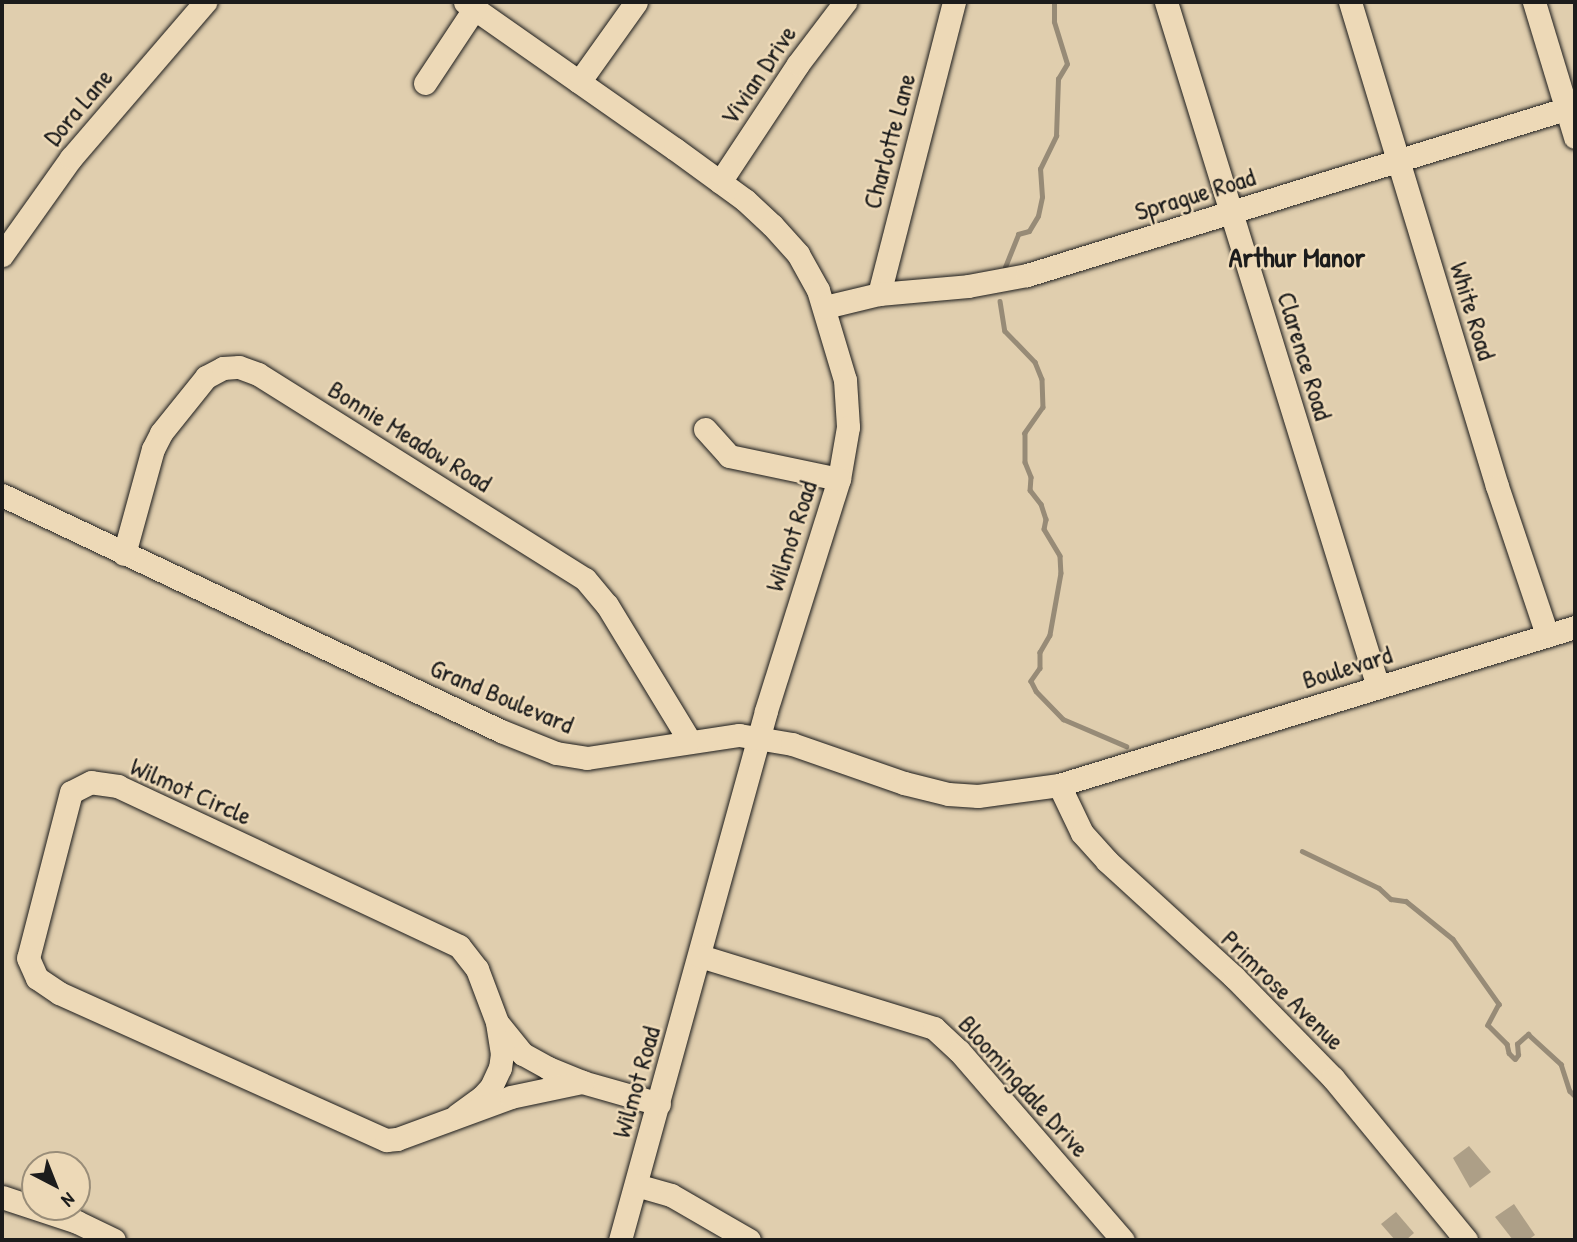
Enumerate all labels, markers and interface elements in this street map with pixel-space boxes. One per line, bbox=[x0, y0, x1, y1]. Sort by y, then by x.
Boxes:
street label: Vivian Drive bbox=[713, 19, 803, 131]
street label: Dora Lane bbox=[37, 62, 119, 152]
street label: Charlotte Lane bbox=[856, 70, 922, 212]
street label: Sprague Road bbox=[1131, 161, 1259, 227]
district label: Arthur Manor bbox=[1229, 240, 1365, 274]
street label: White Road bbox=[1443, 258, 1503, 364]
street label: Clarence Road bbox=[1271, 288, 1339, 424]
street label: Bonnie Meadow Road bbox=[323, 373, 497, 499]
street label: Wilmot Road bbox=[758, 477, 824, 595]
street label: Boulevard bbox=[1298, 639, 1396, 695]
street label: Grand Boulevard bbox=[426, 652, 578, 740]
street label: Wilmot Circle bbox=[126, 750, 256, 832]
street label: Primrose Avenue bbox=[1215, 924, 1351, 1056]
street label: Bloomingdale Drive bbox=[952, 1009, 1096, 1163]
street label: Wilmot Road bbox=[605, 1023, 667, 1141]
north arrow bbox=[21, 1151, 91, 1221]
text: N bbox=[56, 1187, 81, 1213]

